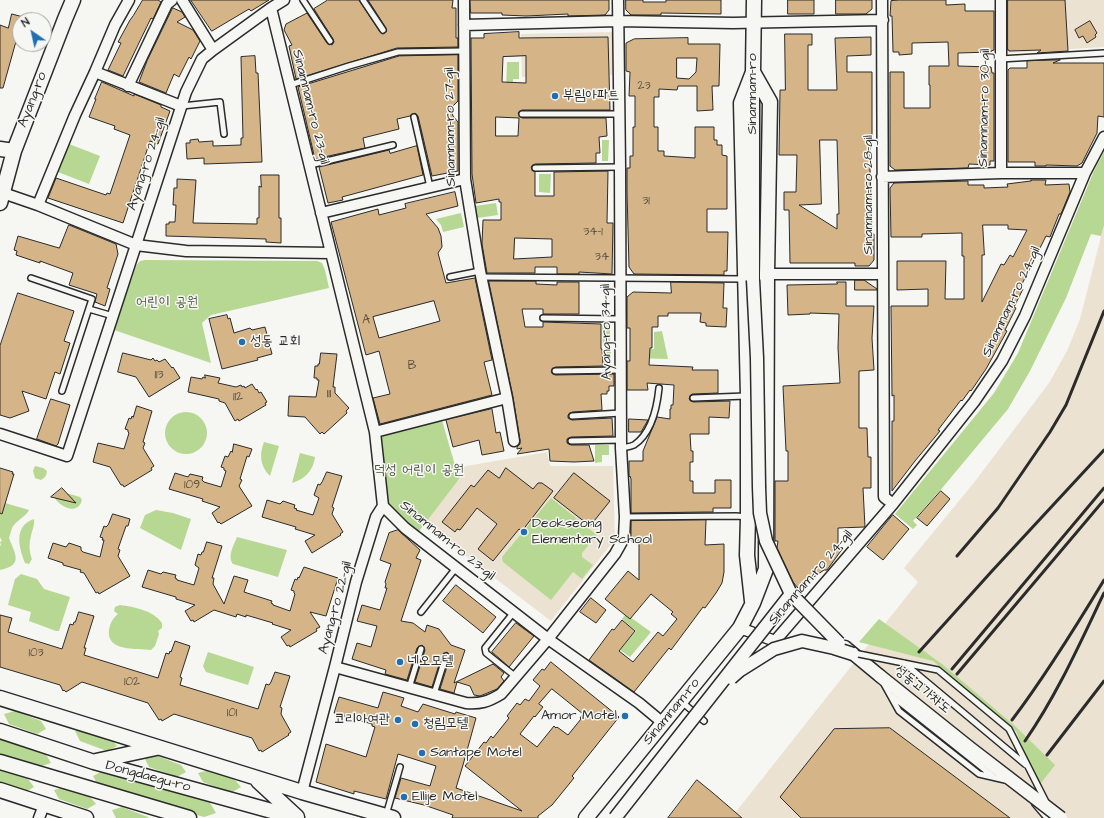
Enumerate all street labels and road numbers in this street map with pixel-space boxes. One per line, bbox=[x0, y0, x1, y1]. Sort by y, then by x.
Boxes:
street label: Sinamnam-ro 23-gil bbox=[288, 48, 332, 166]
street label: Sinamnam-ro 30-gil bbox=[976, 49, 994, 167]
street label: Sinamnam-ro bbox=[745, 53, 761, 135]
street label: Sinamnam-ro 27-gil bbox=[442, 67, 460, 187]
street label: Ayang-ro bbox=[15, 70, 51, 130]
street label: Ayang-ro 24-gil bbox=[124, 115, 170, 213]
street label: Sinamnam-ro 28-gil bbox=[861, 135, 877, 255]
street label: Sinamnam-ro 24-gil bbox=[979, 244, 1045, 360]
street label: Ayang-ro 34-gil bbox=[598, 284, 616, 380]
street label: Sinamnam-ro 23-gil bbox=[396, 497, 498, 585]
street label: Sinamnam-ro 24-gil bbox=[765, 527, 857, 629]
street label: Ayang-ro 22-gil bbox=[316, 560, 356, 656]
street label: 성동고가차도 bbox=[890, 662, 954, 718]
street label: Sinamnam-ro bbox=[640, 675, 704, 749]
street label: Dongdaegu-ro bbox=[104, 758, 192, 796]

